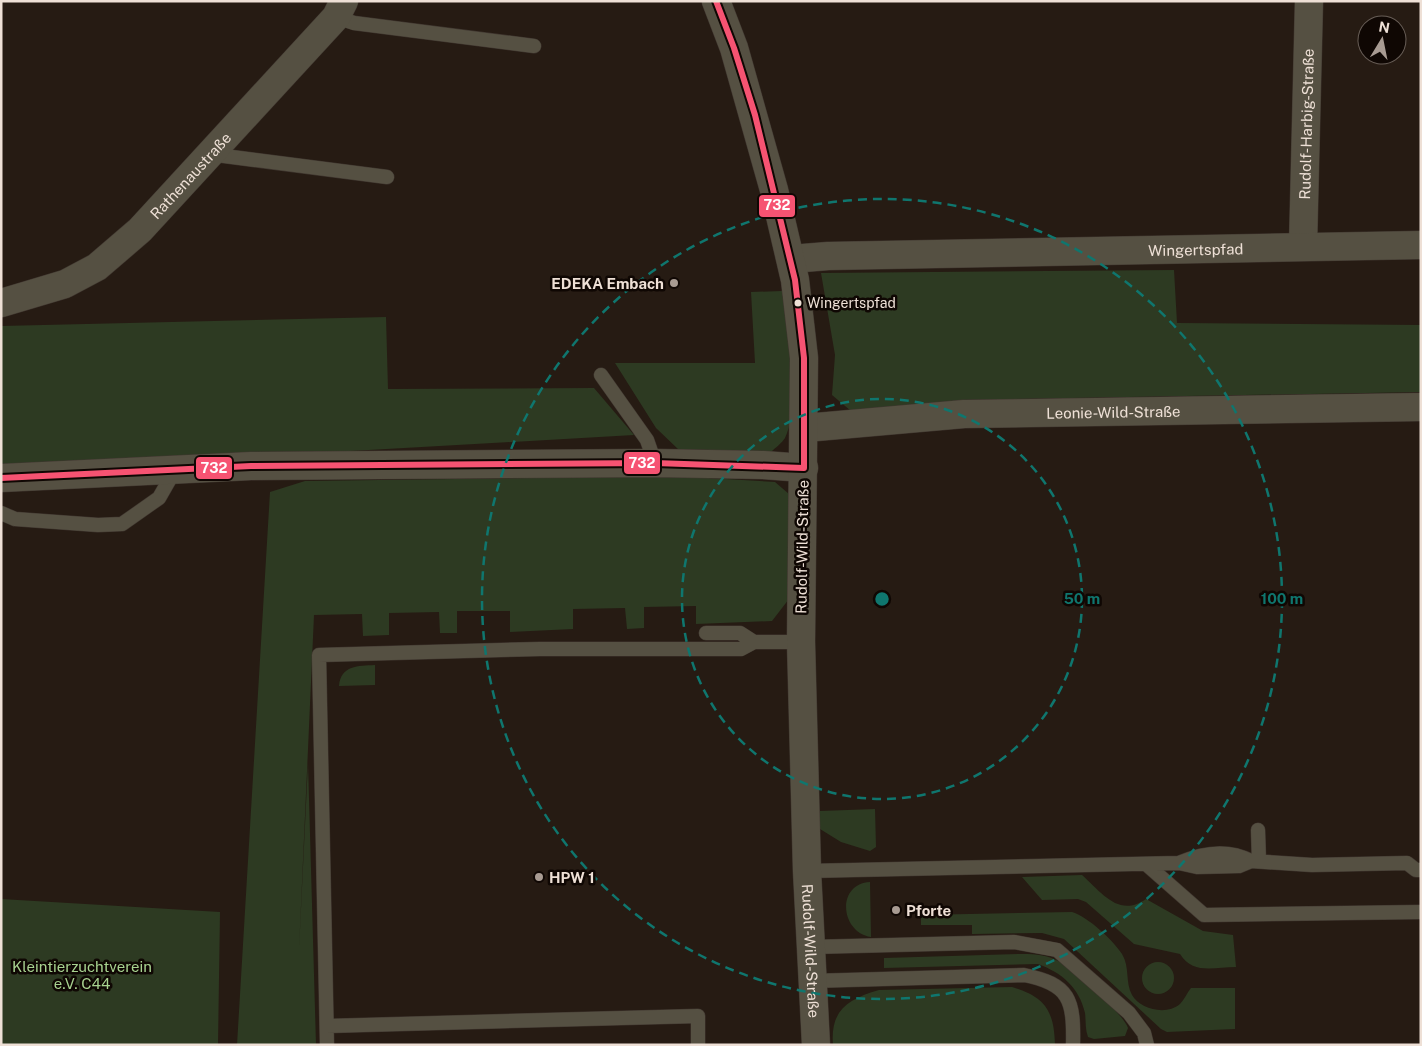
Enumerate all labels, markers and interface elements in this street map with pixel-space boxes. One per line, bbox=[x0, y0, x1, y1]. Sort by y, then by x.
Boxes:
north arrow bbox=[1357, 15, 1407, 65]
text: N bbox=[1377, 18, 1391, 36]
street label: Rudolf-Harbig-Straße bbox=[1296, 48, 1316, 200]
street label: Rathenaustraße bbox=[146, 129, 234, 222]
line badge: 732 bbox=[758, 194, 796, 218]
text: 732 bbox=[764, 197, 791, 213]
street label: Wingertspfad bbox=[1148, 240, 1244, 259]
place label: EDEKA Embach bbox=[551, 275, 664, 292]
marker: EDEKA Embach bbox=[668, 277, 680, 289]
place label: Wingertspfad bbox=[807, 295, 896, 311]
marker: Wingertspfad bbox=[793, 298, 803, 308]
street label: Leonie-Wild-Straße bbox=[1046, 402, 1181, 421]
line badge: 732 bbox=[623, 451, 661, 475]
text: 732 bbox=[629, 455, 656, 471]
line badge: 732 bbox=[195, 456, 233, 480]
text: 732 bbox=[201, 460, 228, 476]
street label: Rudolf-Wild-Straße bbox=[792, 480, 812, 614]
centre of rings bbox=[873, 590, 891, 608]
text: 50 m bbox=[1064, 590, 1100, 607]
text: 100 m bbox=[1261, 590, 1303, 607]
place label: HPW 1 bbox=[549, 869, 595, 886]
marker: HPW 1 bbox=[533, 871, 545, 883]
street label: Rudolf-Wild-Straße bbox=[799, 884, 823, 1018]
place label: Pforte bbox=[906, 902, 951, 919]
marker: Pforte bbox=[890, 904, 902, 916]
park label: Kleintierzuchtverein e.V. C44 bbox=[12, 958, 152, 992]

